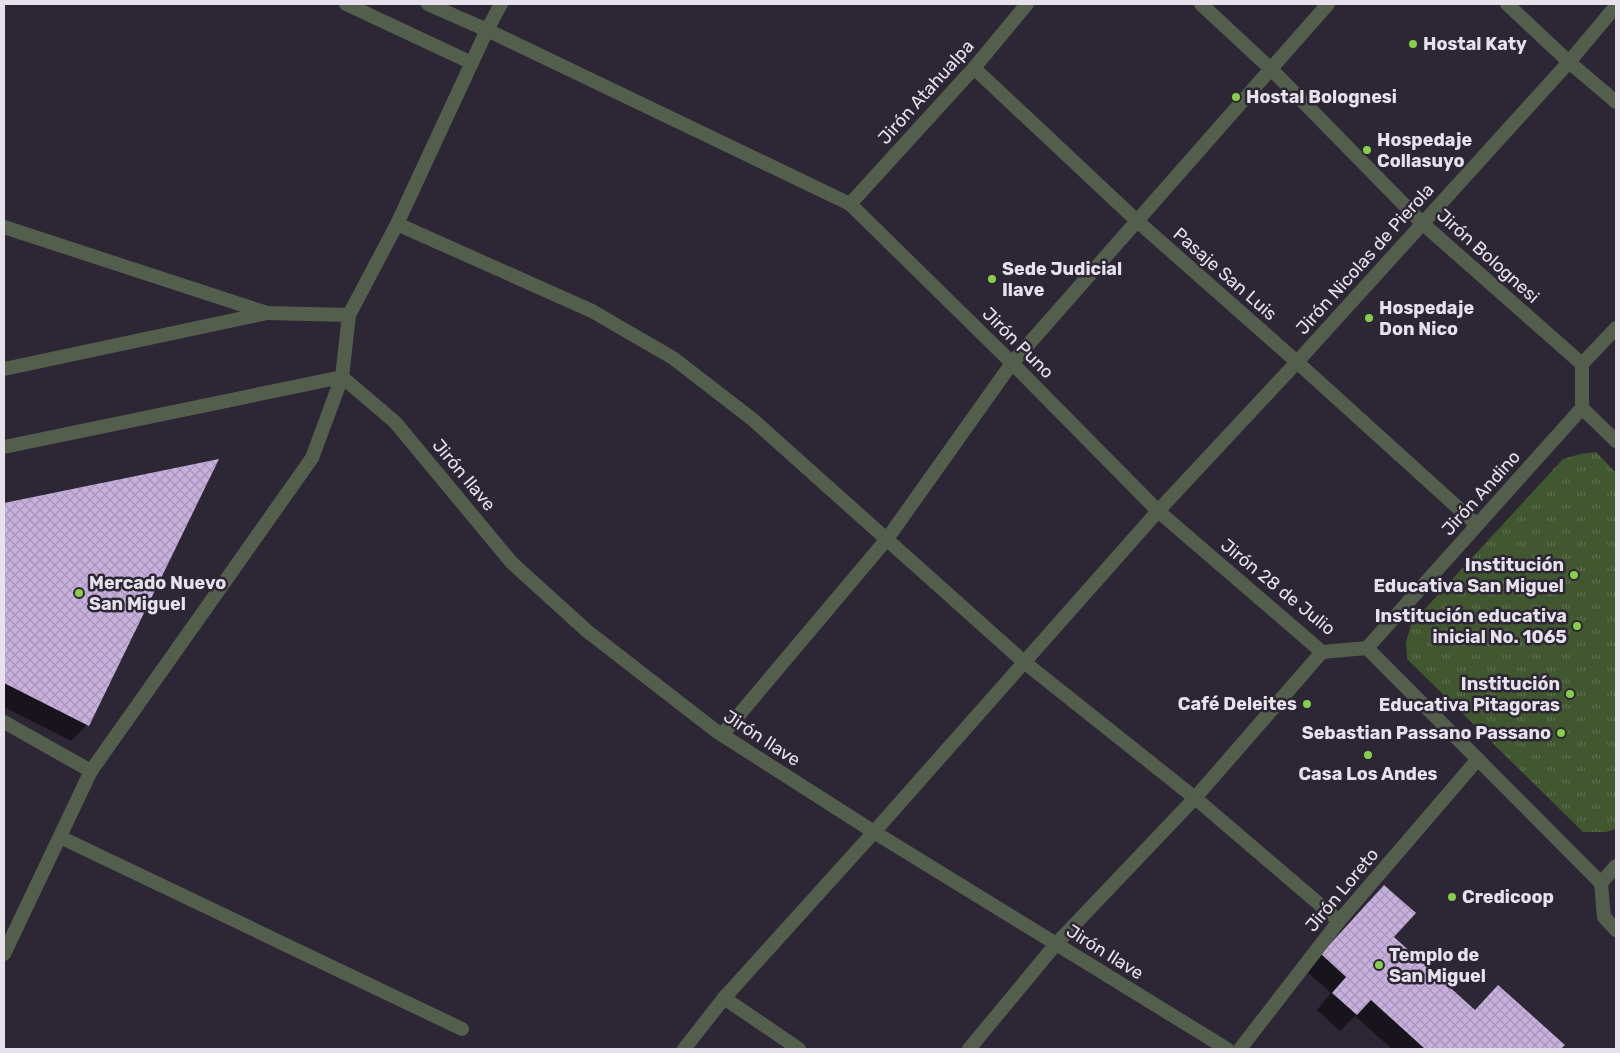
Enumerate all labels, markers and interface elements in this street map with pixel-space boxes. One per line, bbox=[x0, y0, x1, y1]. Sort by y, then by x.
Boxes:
place label: Hostal Katy bbox=[1423, 33, 1527, 55]
street label: Jirón Atahualpa bbox=[873, 35, 979, 149]
marker: Hostal Katy bbox=[1407, 38, 1419, 50]
place label: Hostal Bolognesi bbox=[1246, 86, 1397, 108]
marker: Hostal Bolognesi bbox=[1230, 91, 1242, 103]
place label: Hospedaje Collasuyo bbox=[1377, 129, 1472, 172]
marker: Hospedaje Collasuyo bbox=[1361, 144, 1373, 156]
street label: Jirón Nicolas de Pierola bbox=[1291, 179, 1439, 339]
street label: Jirón Bolognesi bbox=[1432, 204, 1544, 308]
street label: Pasaje San Luis bbox=[1169, 223, 1281, 325]
place label: Sede Judicial Ilave bbox=[1002, 258, 1122, 301]
marker: Sede Judicial Ilave bbox=[986, 273, 998, 285]
place label: Hospedaje Don Nico bbox=[1379, 297, 1474, 340]
street label: Jirón Puno bbox=[978, 303, 1058, 383]
marker: Hospedaje Don Nico bbox=[1363, 312, 1375, 324]
street label: Jirón Ilave bbox=[428, 435, 500, 515]
street label: Jirón Andino bbox=[1437, 446, 1525, 540]
street label: Jirón 28 de Julio bbox=[1216, 534, 1340, 640]
place label: Institución Educativa San Miguel bbox=[1373, 554, 1564, 597]
marker: Institución Educativa San Miguel bbox=[1568, 569, 1580, 581]
place label: Mercado Nuevo San Miguel bbox=[89, 572, 226, 615]
marker: Mercado Nuevo San Miguel bbox=[73, 587, 85, 599]
place label: Institución educativa inicial No. 1065 bbox=[1375, 605, 1567, 648]
marker: Institución educativa inicial No. 1065 bbox=[1571, 620, 1583, 632]
place label: Institución Educativa Pitagoras bbox=[1379, 673, 1560, 716]
marker: Institución Educativa Pitagoras bbox=[1564, 688, 1576, 700]
place label: Café Deleites bbox=[1178, 693, 1297, 715]
marker: Café Deleites bbox=[1301, 698, 1313, 710]
street label: Jirón Ilave bbox=[720, 705, 804, 771]
place label: Sebastian Passano Passano bbox=[1302, 722, 1551, 744]
marker: Sebastian Passano Passano bbox=[1555, 727, 1567, 739]
marker: Casa Los Andes bbox=[1362, 749, 1374, 761]
place label: Casa Los Andes bbox=[1298, 763, 1438, 785]
street label: Jirón Loreto bbox=[1301, 844, 1383, 936]
place label: Credicoop bbox=[1462, 886, 1554, 908]
marker: Credicoop bbox=[1446, 891, 1458, 903]
street label: Jirón Ilave bbox=[1062, 920, 1148, 984]
place label: Templo de San Miguel bbox=[1389, 944, 1486, 987]
marker: Templo de San Miguel bbox=[1373, 959, 1385, 971]

